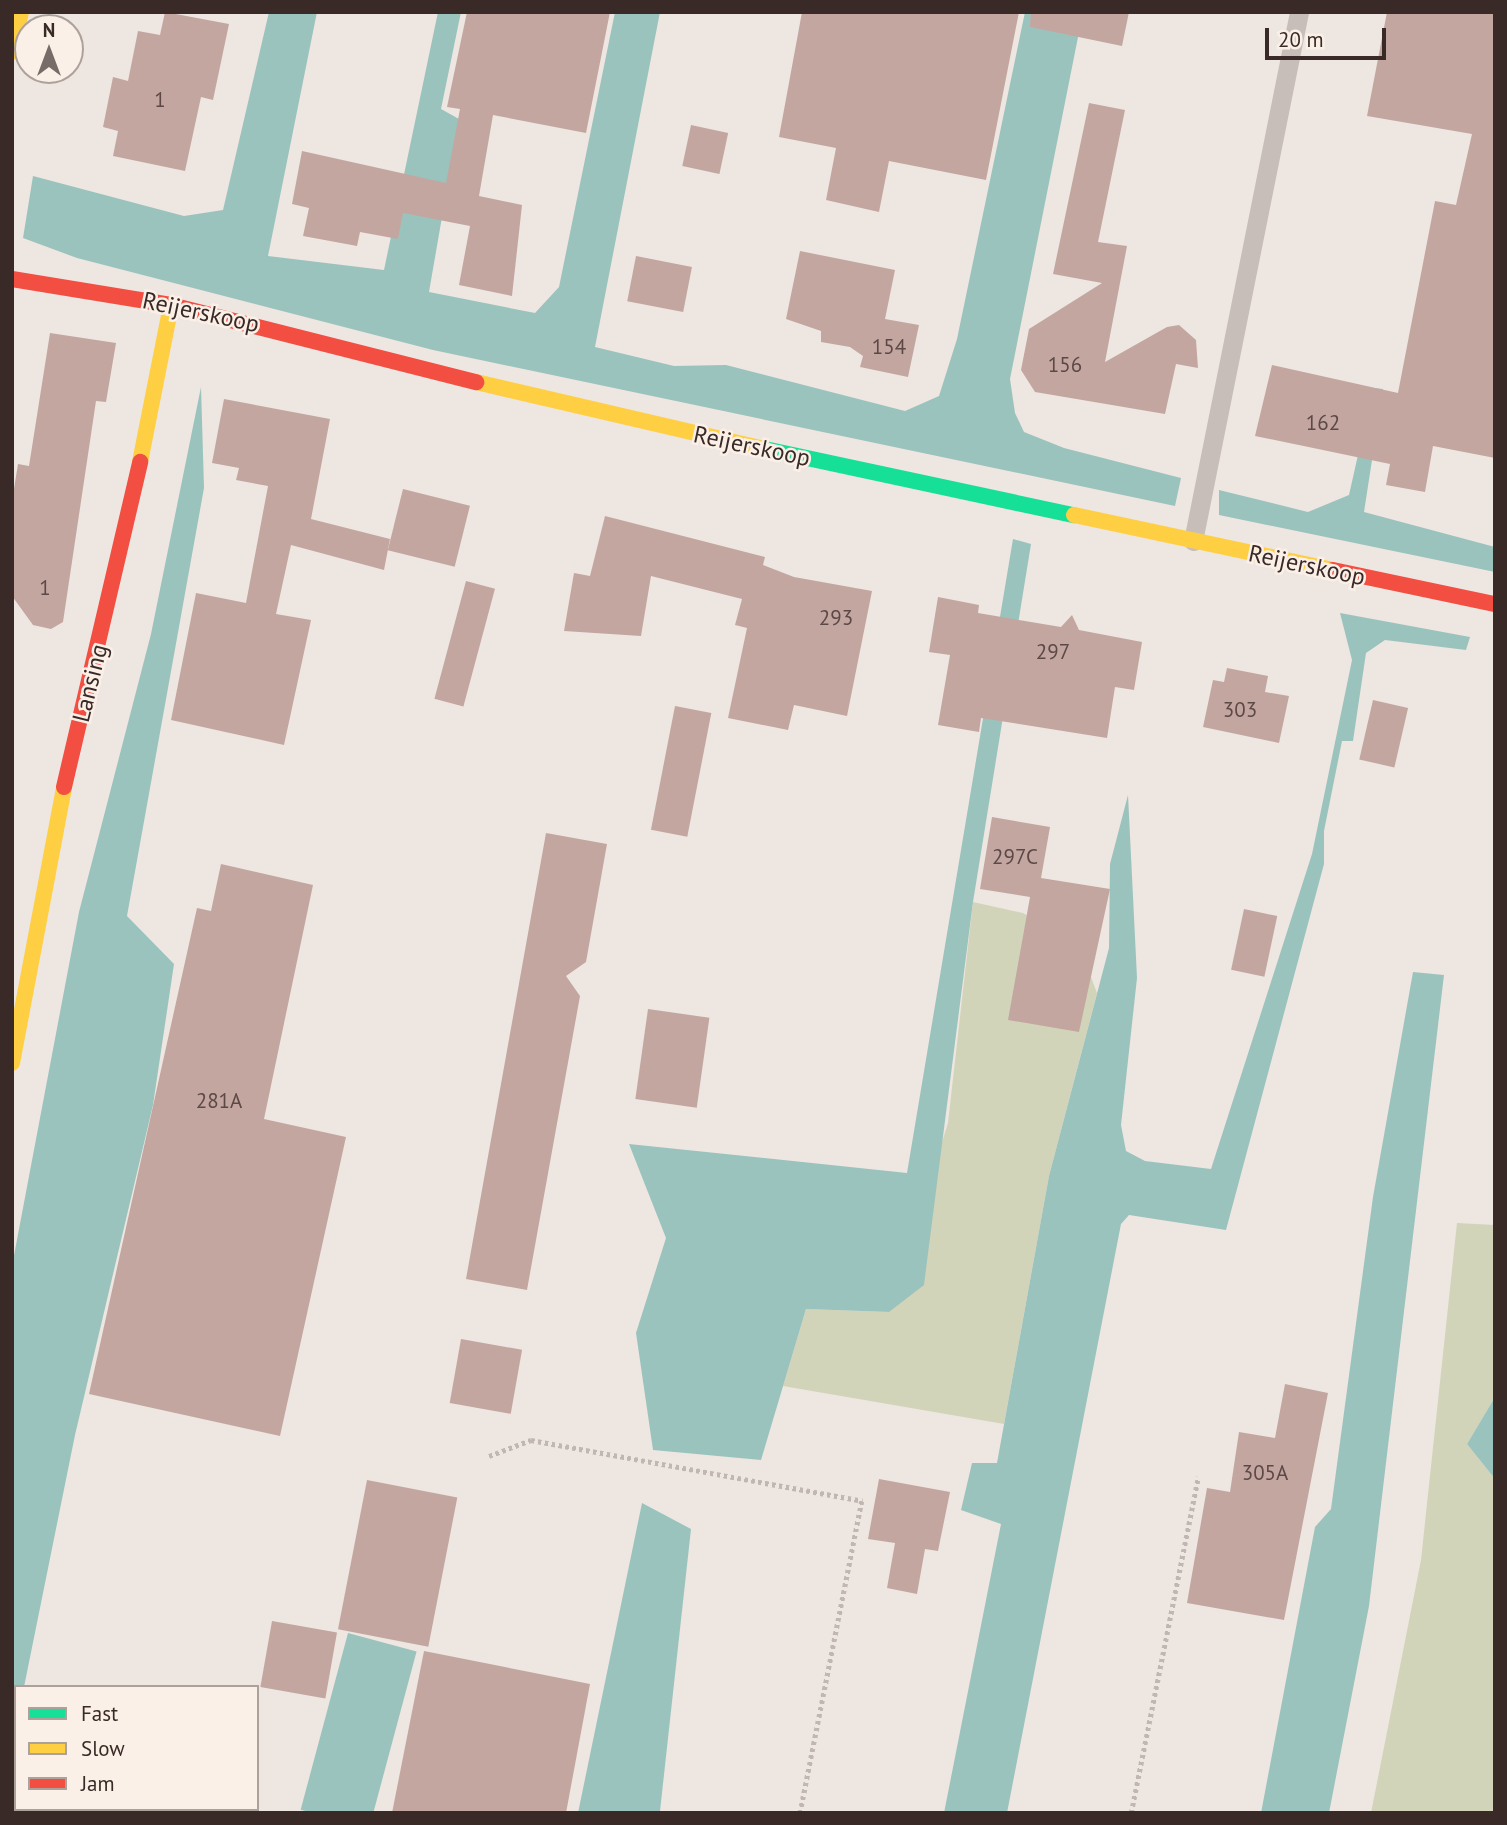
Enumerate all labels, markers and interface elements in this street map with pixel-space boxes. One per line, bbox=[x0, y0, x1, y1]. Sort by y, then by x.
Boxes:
north arrow bbox=[14, 14, 84, 84]
scale bar bbox=[1269, 14, 1390, 58]
text: N bbox=[43, 18, 55, 42]
text: 20 m bbox=[1278, 26, 1324, 53]
house number: 1 bbox=[154, 87, 166, 113]
street label: Reijerskoop bbox=[140, 286, 262, 338]
house number: 154 bbox=[872, 334, 906, 360]
house number: 156 bbox=[1048, 352, 1082, 378]
house number: 162 bbox=[1306, 410, 1340, 436]
street label: Reijerskoop bbox=[691, 420, 813, 472]
street label: Reijerskoop bbox=[1246, 539, 1368, 591]
house number: 1 bbox=[39, 575, 51, 601]
house number: 293 bbox=[819, 605, 853, 631]
house number: 297 bbox=[1036, 639, 1070, 665]
street label: Lansing bbox=[66, 641, 114, 725]
house number: 303 bbox=[1223, 697, 1257, 723]
house number: 297C bbox=[992, 844, 1038, 870]
house number: 281A bbox=[196, 1088, 242, 1114]
house number: 305A bbox=[1242, 1460, 1288, 1486]
legend bbox=[14, 1685, 259, 1811]
text: Fast bbox=[81, 1700, 118, 1727]
text: Slow bbox=[81, 1735, 125, 1762]
text: Jam bbox=[81, 1770, 115, 1797]

